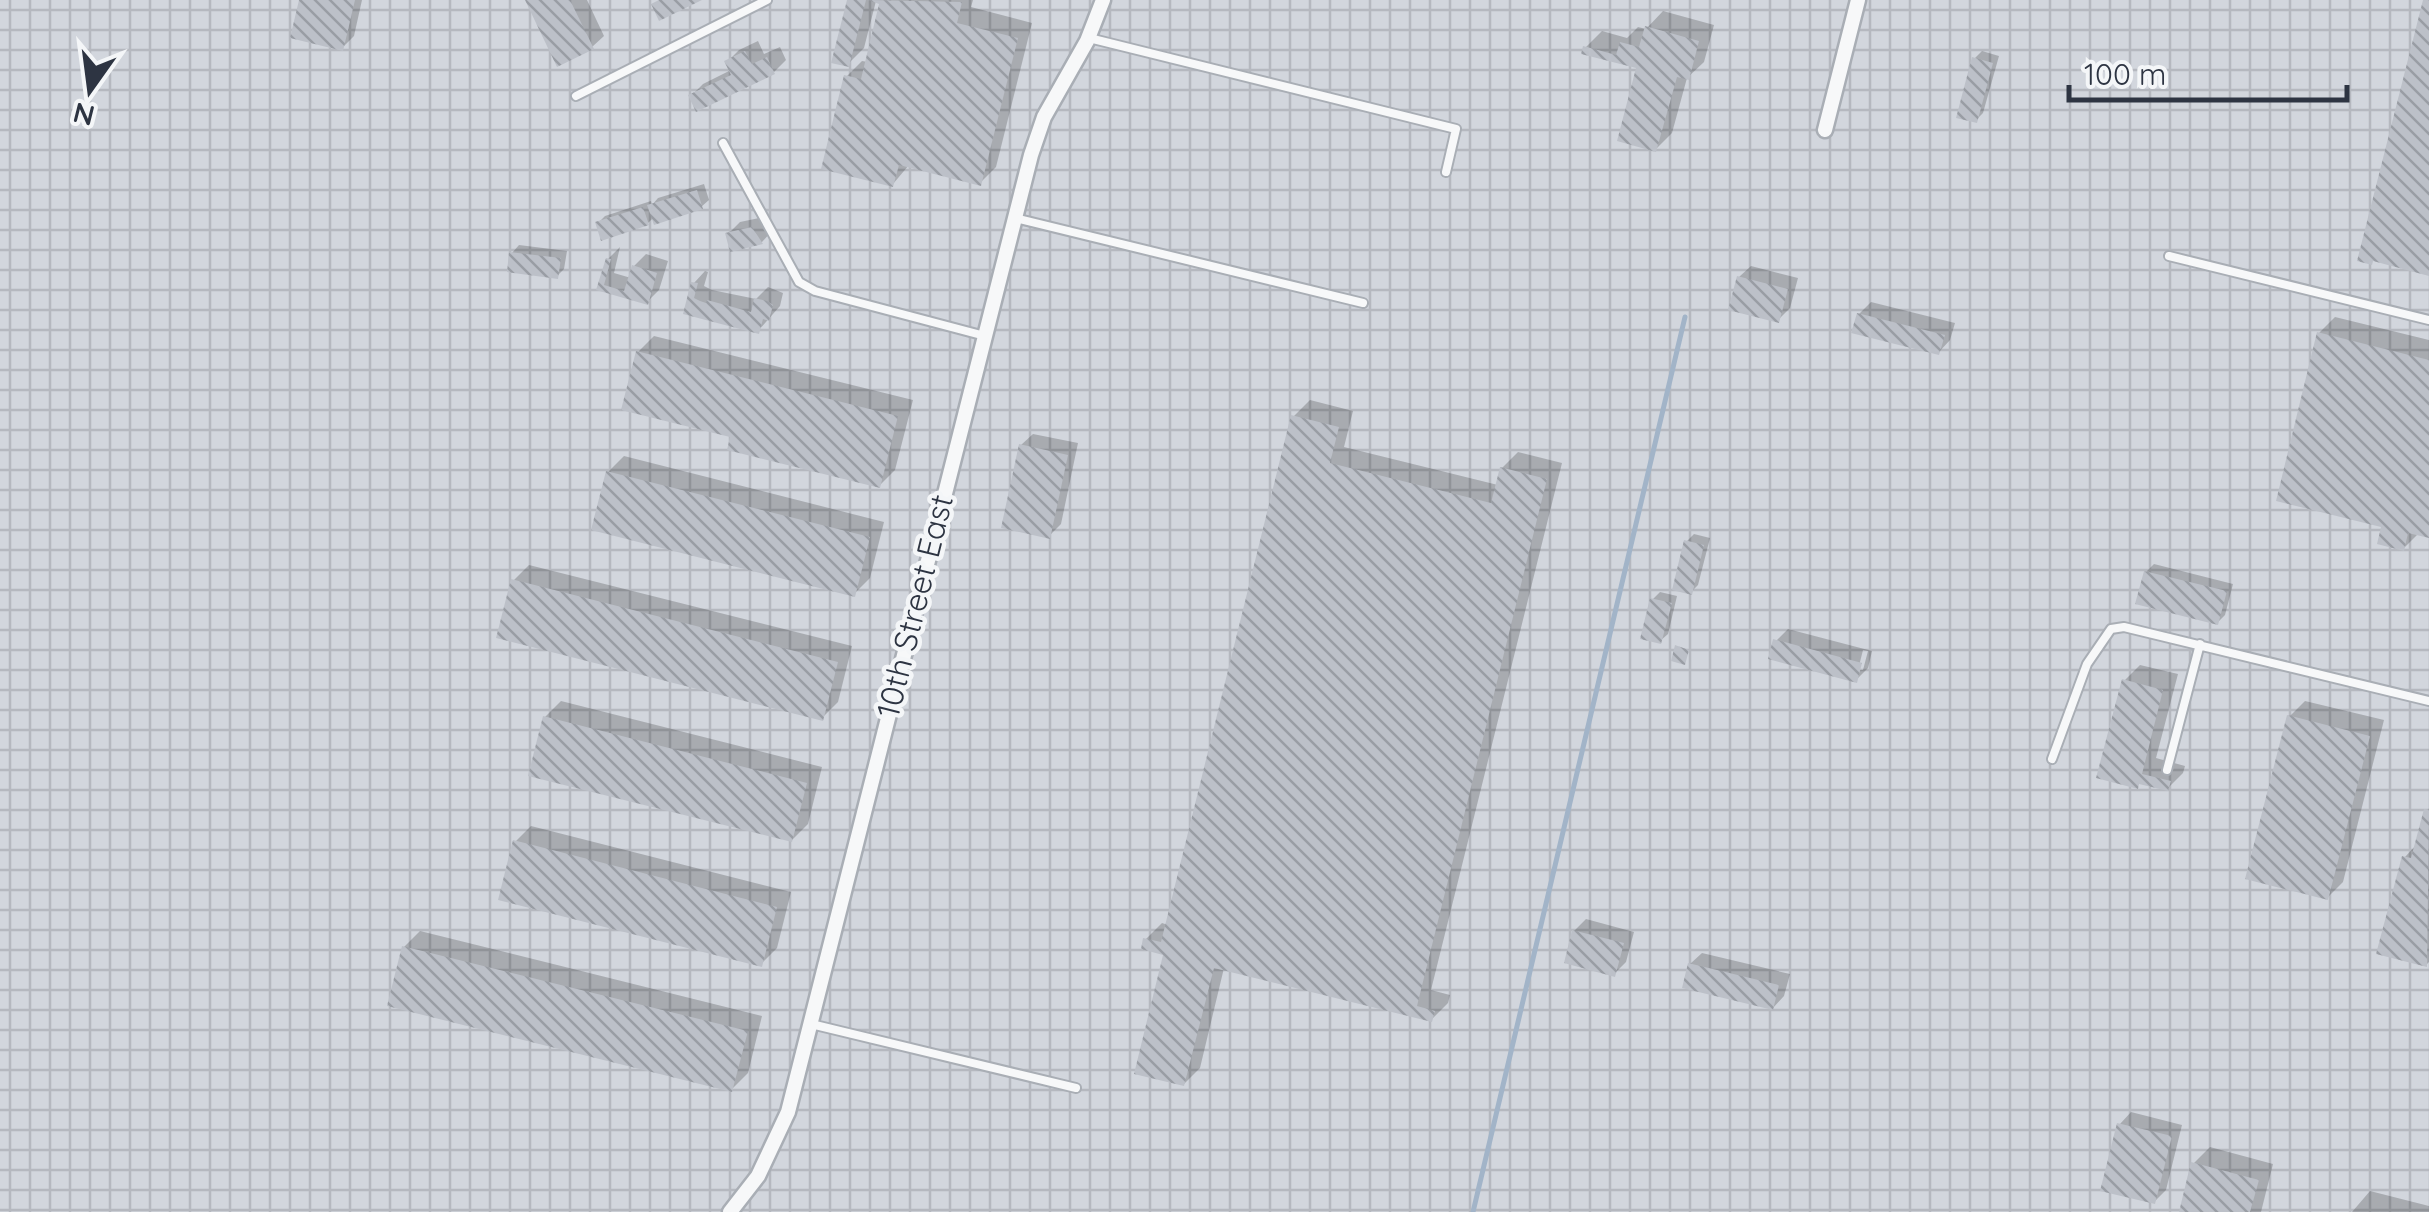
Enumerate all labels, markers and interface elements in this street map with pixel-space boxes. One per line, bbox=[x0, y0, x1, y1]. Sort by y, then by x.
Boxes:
north arrow bbox=[40, 40, 140, 140]
scale bar bbox=[2069, 40, 2346, 102]
text: 100 m bbox=[2084, 55, 2166, 93]
text: N bbox=[70, 95, 98, 134]
street label: 10th Street East bbox=[867, 490, 961, 721]

